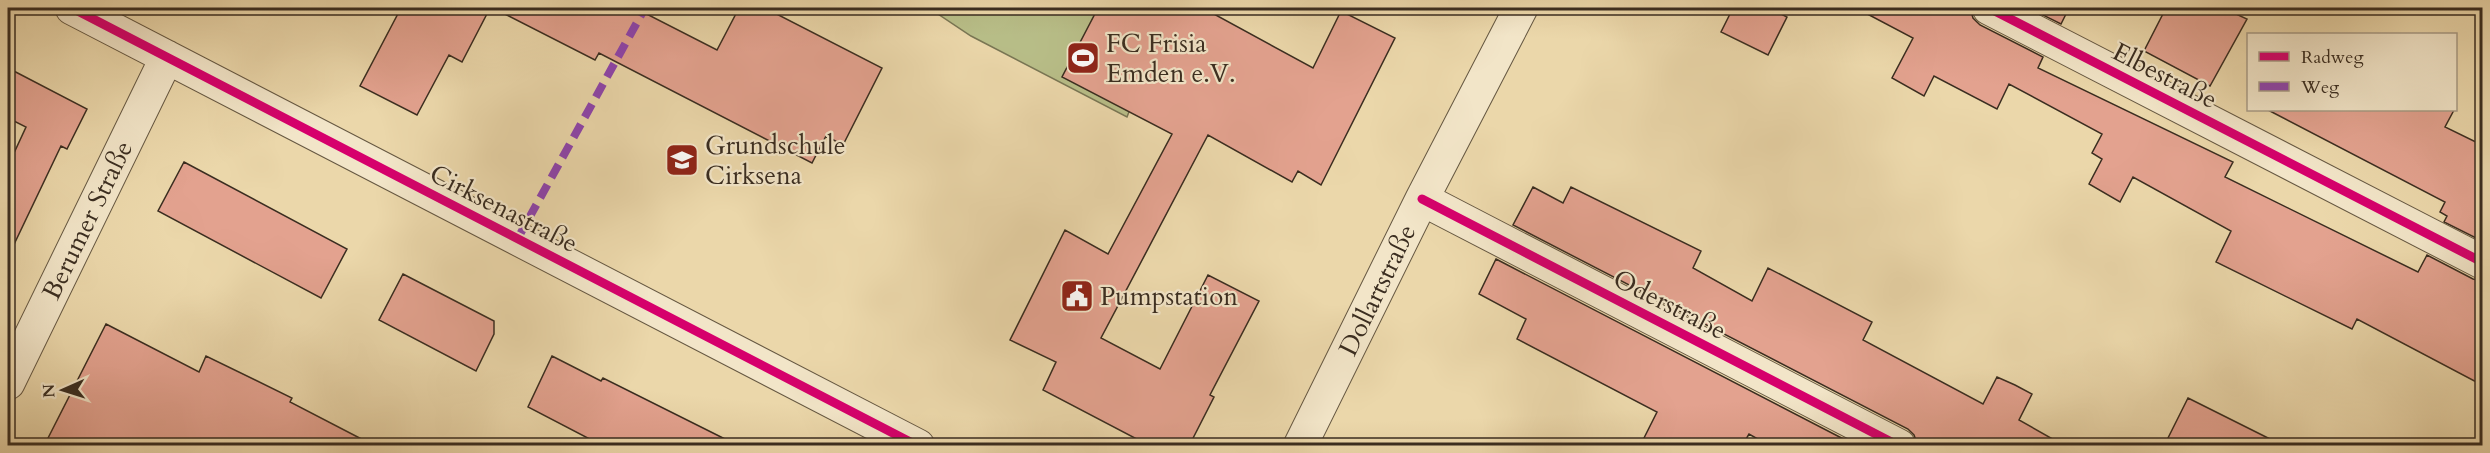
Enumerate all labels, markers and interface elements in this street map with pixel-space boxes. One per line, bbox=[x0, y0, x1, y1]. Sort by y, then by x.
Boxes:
place label: FC Frisia Emden e.V. bbox=[1106, 26, 1236, 91]
legend bbox=[2247, 33, 2457, 111]
street label: Elbestraße bbox=[2106, 34, 2223, 117]
sports icon: FC Frisia Emden e.V. bbox=[1065, 40, 1101, 76]
text: Radweg bbox=[2301, 45, 2364, 70]
text: Weg bbox=[2300, 75, 2340, 100]
place label: Grundschule Cirksena bbox=[705, 128, 845, 193]
street label: Berumer Straße bbox=[34, 135, 141, 306]
school or university icon: Grundschule Cirksena bbox=[664, 142, 700, 178]
street label: Cirksenastraße bbox=[424, 156, 584, 261]
street label: Dollartstraße bbox=[1331, 219, 1424, 362]
street label: Oderstraße bbox=[1607, 261, 1732, 348]
public building icon: Pumpstation bbox=[1059, 278, 1095, 314]
place label: Pumpstation bbox=[1100, 279, 1238, 314]
north arrow bbox=[33, 360, 93, 420]
text: N bbox=[38, 383, 60, 398]

